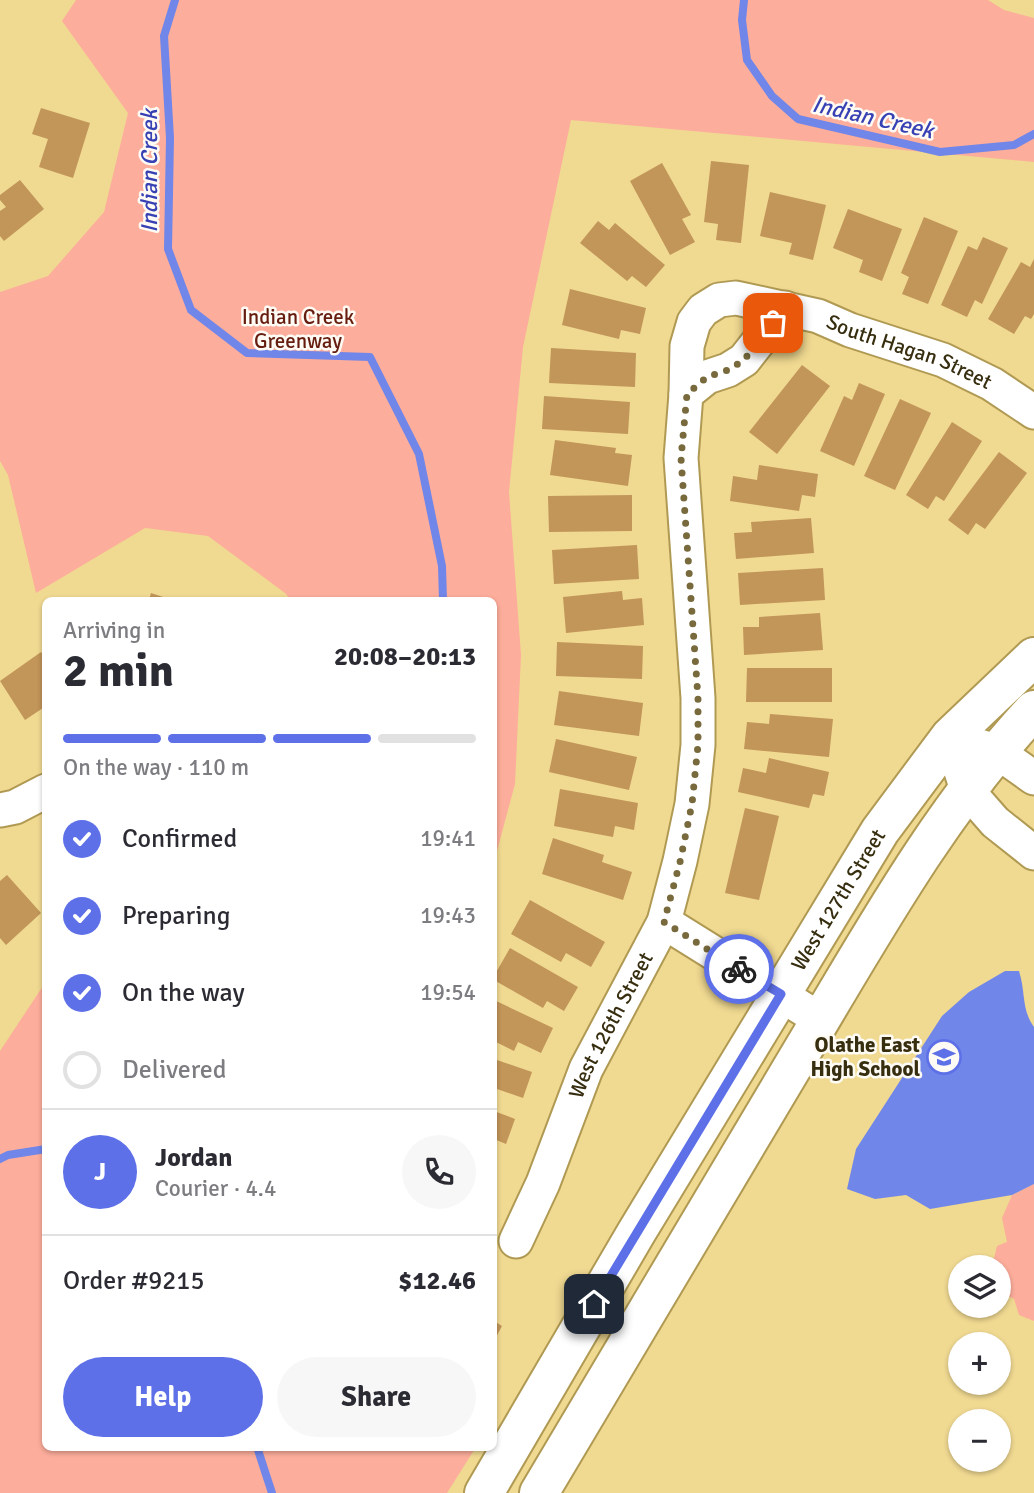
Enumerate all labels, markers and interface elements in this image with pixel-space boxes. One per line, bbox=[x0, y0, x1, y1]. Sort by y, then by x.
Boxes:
water label: Indian Creek bbox=[809, 89, 939, 146]
water label: Indian Creek bbox=[135, 107, 164, 233]
pin bbox=[743, 293, 803, 353]
park label: Indian Creek Greenway bbox=[242, 304, 355, 354]
icon: bag bbox=[754, 304, 792, 342]
street label: South Hagan Street bbox=[823, 308, 996, 395]
text: Arriving in bbox=[63, 616, 165, 645]
text: 20:08–20:13 bbox=[334, 641, 476, 673]
text: 2 min bbox=[63, 643, 174, 699]
text: On the way · 110 m bbox=[63, 753, 249, 782]
icon: check bbox=[63, 820, 101, 858]
text: Confirmed bbox=[122, 823, 237, 855]
text: 19:41 bbox=[420, 824, 476, 853]
street label: West 127th Street bbox=[785, 824, 891, 975]
icon: check bbox=[63, 897, 101, 935]
text: Preparing bbox=[122, 900, 230, 932]
text: 19:43 bbox=[420, 901, 476, 930]
courier bbox=[704, 934, 774, 1004]
street label: West 126th Street bbox=[563, 947, 659, 1102]
icon: bike bbox=[720, 950, 758, 988]
icon: check bbox=[63, 974, 101, 1012]
text: On the way bbox=[122, 977, 245, 1009]
text: 19:54 bbox=[420, 978, 476, 1007]
place label: Olathe East High School bbox=[810, 1032, 920, 1082]
school or university icon: Olathe East High School bbox=[925, 1038, 963, 1076]
text: Delivered bbox=[122, 1054, 227, 1086]
button: phone bbox=[402, 1135, 476, 1209]
text: Jordan bbox=[155, 1142, 232, 1174]
text: J bbox=[94, 1156, 106, 1188]
text: Courier · 4.4 bbox=[155, 1174, 276, 1203]
map controls bbox=[948, 1255, 1011, 1472]
button: layers bbox=[948, 1255, 1011, 1318]
text: Order #9215 bbox=[63, 1265, 204, 1297]
text: $12.46 bbox=[398, 1265, 476, 1297]
pin bbox=[564, 1274, 624, 1334]
icon: home bbox=[575, 1285, 613, 1323]
button: + bbox=[948, 1332, 1011, 1395]
button: Help bbox=[63, 1357, 263, 1437]
button: Share bbox=[277, 1357, 476, 1437]
button: − bbox=[948, 1409, 1011, 1472]

